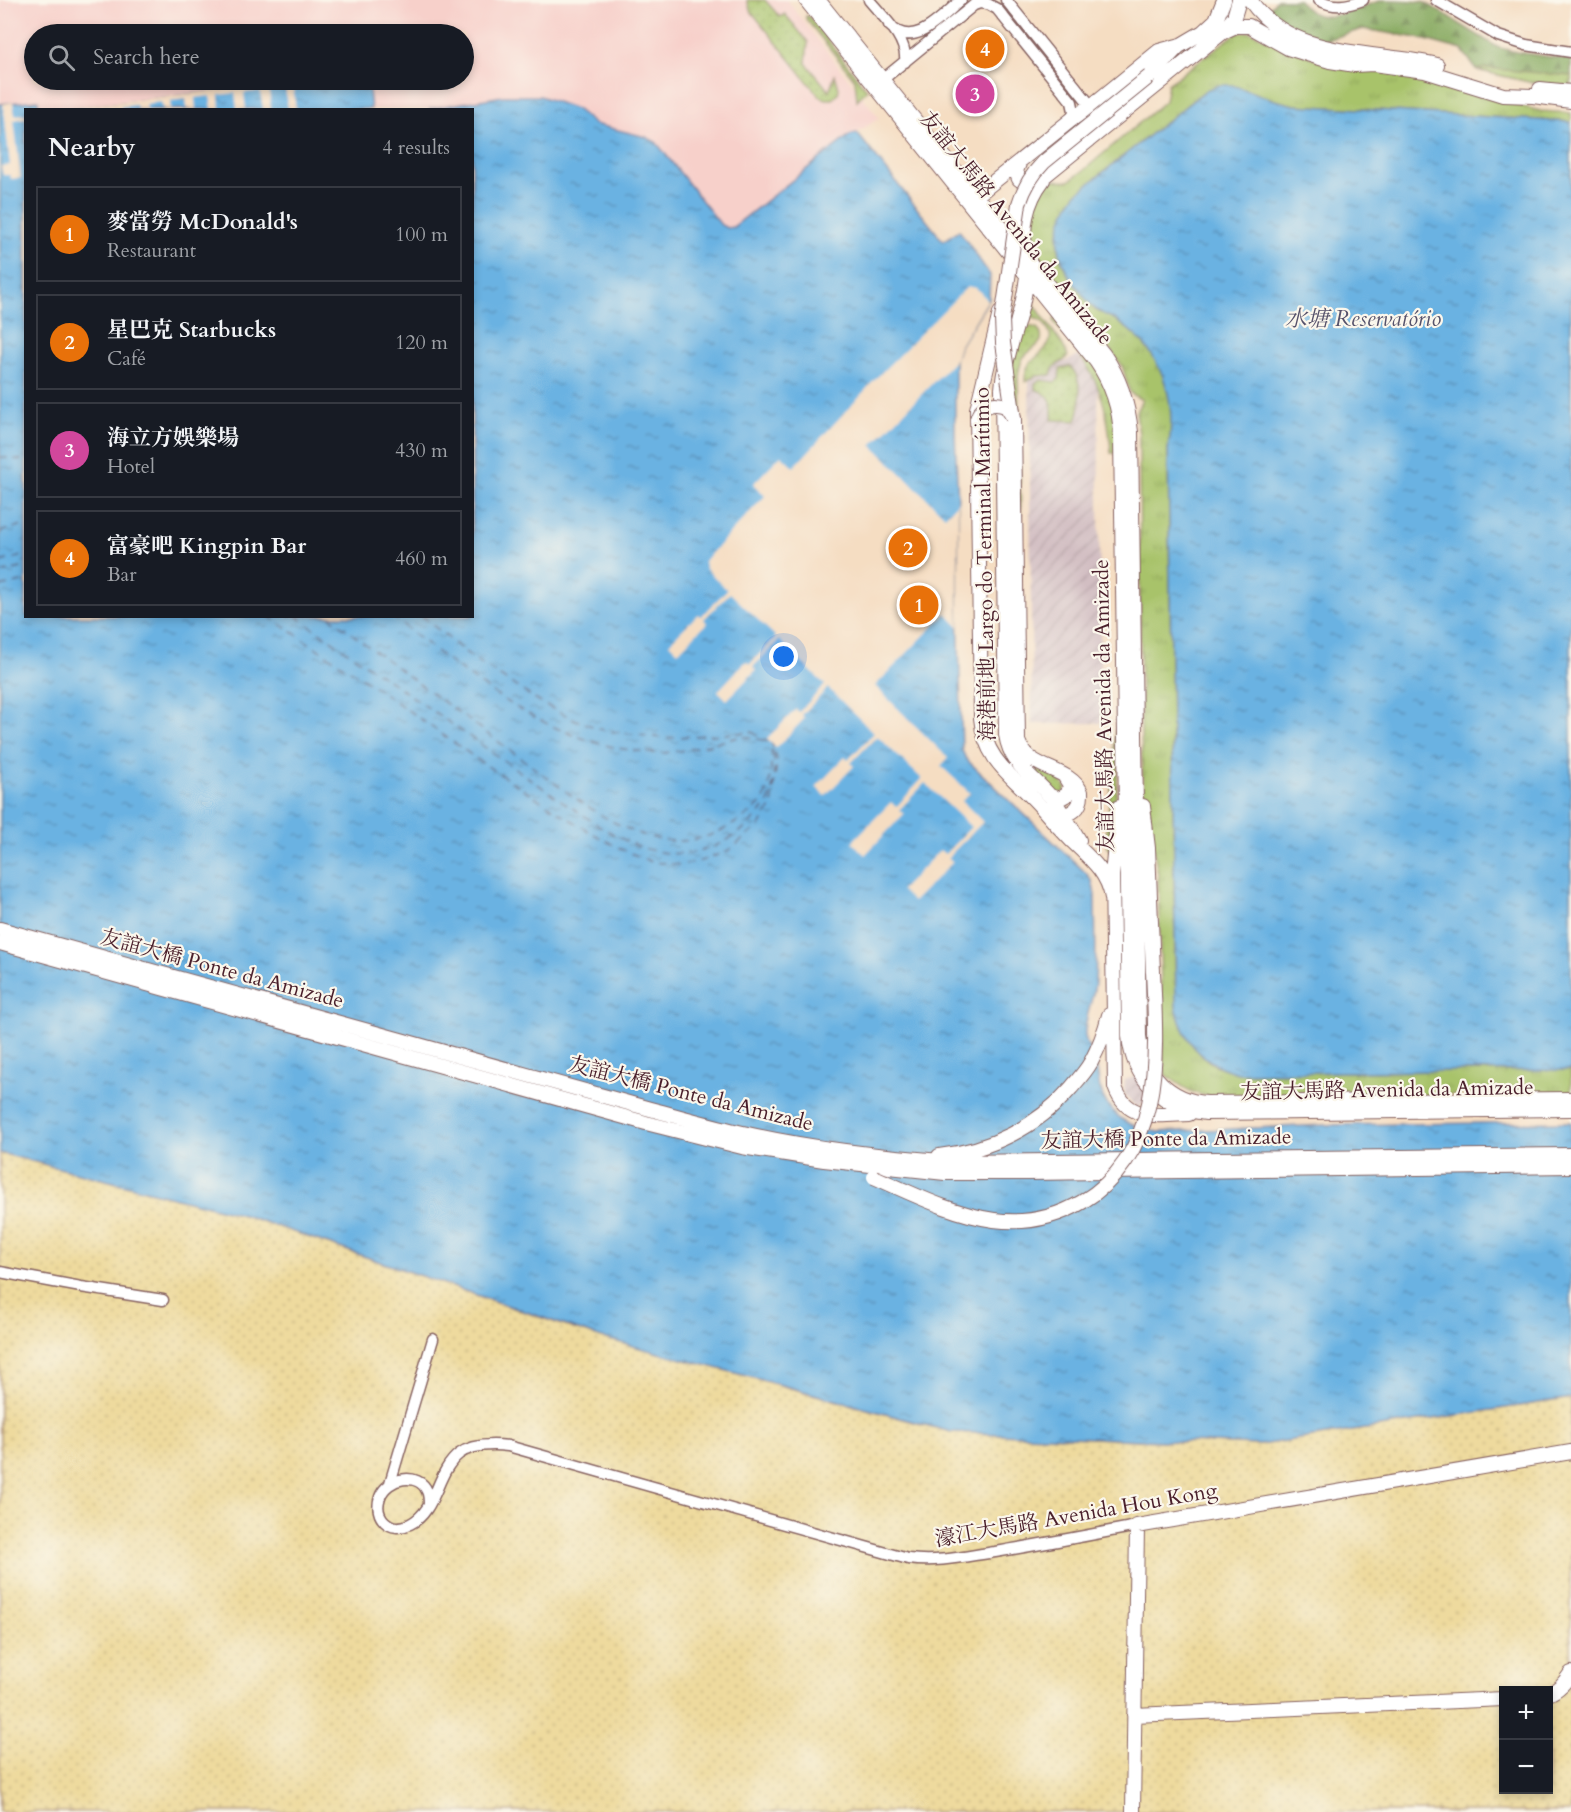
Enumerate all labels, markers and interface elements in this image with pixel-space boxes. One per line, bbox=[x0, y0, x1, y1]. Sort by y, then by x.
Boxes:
search box bbox=[24, 24, 474, 90]
pin: 4 bbox=[966, 26, 1004, 72]
icon: search bbox=[45, 41, 78, 74]
text: Search here bbox=[93, 42, 200, 72]
pin: 3 bbox=[956, 72, 994, 116]
street label: 友誼大馬路 Avenida da Amizade bbox=[912, 105, 1120, 351]
text: Nearby bbox=[48, 130, 136, 165]
text: 4 results bbox=[382, 134, 450, 161]
text: 麥當勞 McDonald's bbox=[107, 207, 298, 237]
text: 1 bbox=[64, 221, 75, 248]
text: 100 m bbox=[395, 221, 448, 248]
text: Restaurant bbox=[107, 237, 196, 264]
water label: 水塘 Reservatório bbox=[1285, 304, 1441, 334]
text: 星巴克 Starbucks bbox=[107, 315, 276, 345]
text: 2 bbox=[64, 329, 75, 356]
text: 120 m bbox=[395, 329, 448, 356]
text: Café bbox=[107, 345, 146, 372]
street label: 海港前地 Largo do Terminal Marítimio bbox=[967, 387, 1003, 741]
text: 海立方娛樂場 bbox=[107, 423, 239, 453]
text: 3 bbox=[64, 437, 75, 464]
text: 430 m bbox=[395, 437, 448, 464]
text: Hotel bbox=[107, 453, 155, 480]
pin: 2 bbox=[888, 526, 928, 570]
text: 富豪吧 Kingpin Bar bbox=[107, 531, 306, 561]
text: 4 bbox=[64, 545, 75, 572]
text: 460 m bbox=[395, 545, 448, 572]
street label: 友誼大馬路 Avenida da Amizade bbox=[1087, 559, 1121, 853]
text: Bar bbox=[107, 561, 137, 588]
pin: 1 bbox=[900, 582, 938, 628]
your location bbox=[769, 642, 798, 671]
street label: 友誼大橋 Ponte da Amizade bbox=[97, 923, 347, 1015]
street label: 友誼大橋 Ponte da Amizade bbox=[566, 1050, 816, 1138]
street label: 友誼大馬路 Avenida da Amizade bbox=[1240, 1073, 1534, 1107]
street label: 友誼大橋 Ponte da Amizade bbox=[1040, 1122, 1292, 1156]
street label: 濠江大馬路 Avenida Hou Kong bbox=[933, 1476, 1220, 1554]
map controls bbox=[1499, 1686, 1553, 1794]
button: + bbox=[1499, 1686, 1553, 1740]
button: − bbox=[1499, 1740, 1553, 1794]

